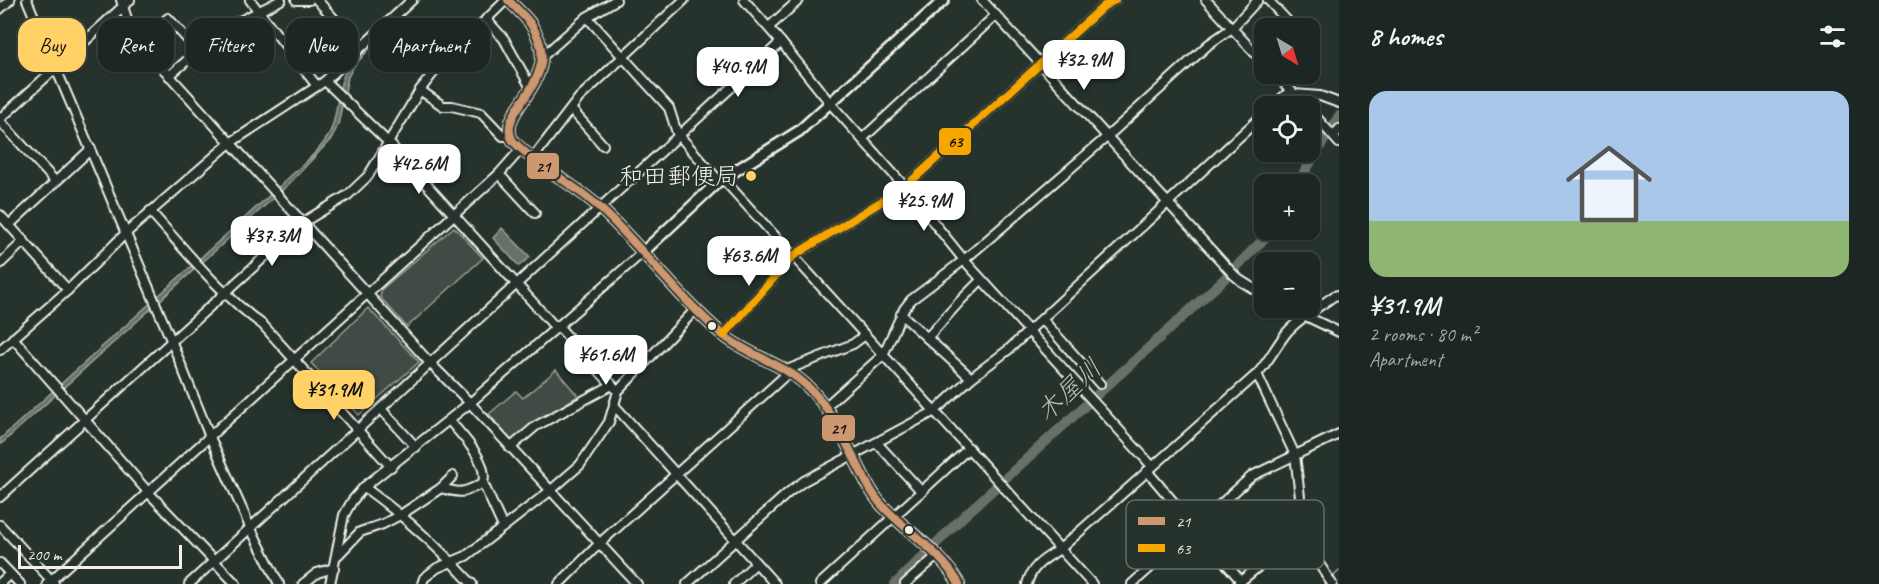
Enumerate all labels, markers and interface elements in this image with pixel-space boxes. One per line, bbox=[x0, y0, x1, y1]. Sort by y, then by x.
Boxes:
chip: Buy bbox=[18, 18, 86, 72]
chip: Rent bbox=[98, 18, 174, 72]
chip: Filters bbox=[186, 18, 274, 72]
chip: New bbox=[286, 18, 358, 72]
chip: Apartment bbox=[370, 18, 490, 72]
north arrow bbox=[1254, 18, 1320, 84]
map controls bbox=[1254, 18, 1320, 318]
text: 8 homes bbox=[1369, 20, 1442, 53]
icon: filters bbox=[1816, 20, 1849, 53]
pin: ¥32.9M bbox=[1035, 40, 1133, 91]
pin: ¥40.9M bbox=[689, 47, 787, 98]
text: ¥32.9M bbox=[1057, 47, 1111, 72]
text: ¥40.9M bbox=[711, 54, 765, 79]
button: locate bbox=[1254, 96, 1320, 162]
line badge: 63 bbox=[938, 127, 972, 156]
icon: home bbox=[1555, 130, 1663, 238]
text: 63 bbox=[948, 132, 964, 152]
pin: ¥42.6M bbox=[370, 144, 468, 195]
text: ¥42.6M bbox=[392, 151, 446, 176]
line badge: 21 bbox=[526, 152, 560, 180]
text: 21 bbox=[536, 157, 552, 177]
place label: 和田郵便局 bbox=[619, 161, 739, 191]
marker: 和田郵便局 bbox=[744, 169, 758, 183]
button: + bbox=[1254, 174, 1320, 240]
pin: ¥25.9M bbox=[875, 181, 973, 232]
text: ¥25.9M bbox=[897, 188, 951, 213]
pin: ¥37.3M bbox=[223, 216, 321, 267]
text: ¥37.3M bbox=[245, 223, 299, 248]
pin: ¥63.6M bbox=[700, 236, 798, 287]
text: ¥63.6M bbox=[721, 243, 777, 268]
button: − bbox=[1254, 252, 1320, 318]
text: ¥31.9M bbox=[1369, 289, 1440, 322]
unlabelled marker bbox=[706, 320, 718, 332]
text: 2 rooms · 80 m² bbox=[1369, 322, 1477, 347]
pin: ¥61.6M bbox=[557, 335, 655, 386]
text: ¥61.6M bbox=[578, 342, 634, 367]
text: Apartment bbox=[1369, 347, 1442, 372]
water label: 木屋川 bbox=[1029, 351, 1109, 429]
pin: ¥31.9M bbox=[285, 370, 383, 421]
text: ¥31.9M bbox=[307, 377, 361, 402]
line badge: 21 bbox=[821, 414, 856, 442]
text: 21 bbox=[831, 419, 847, 439]
legend bbox=[1126, 500, 1324, 569]
text: 21 bbox=[1176, 512, 1191, 532]
unlabelled marker bbox=[903, 524, 915, 536]
text: 63 bbox=[1176, 539, 1192, 559]
scale bar bbox=[18, 542, 182, 570]
text: 200 m bbox=[27, 545, 61, 565]

